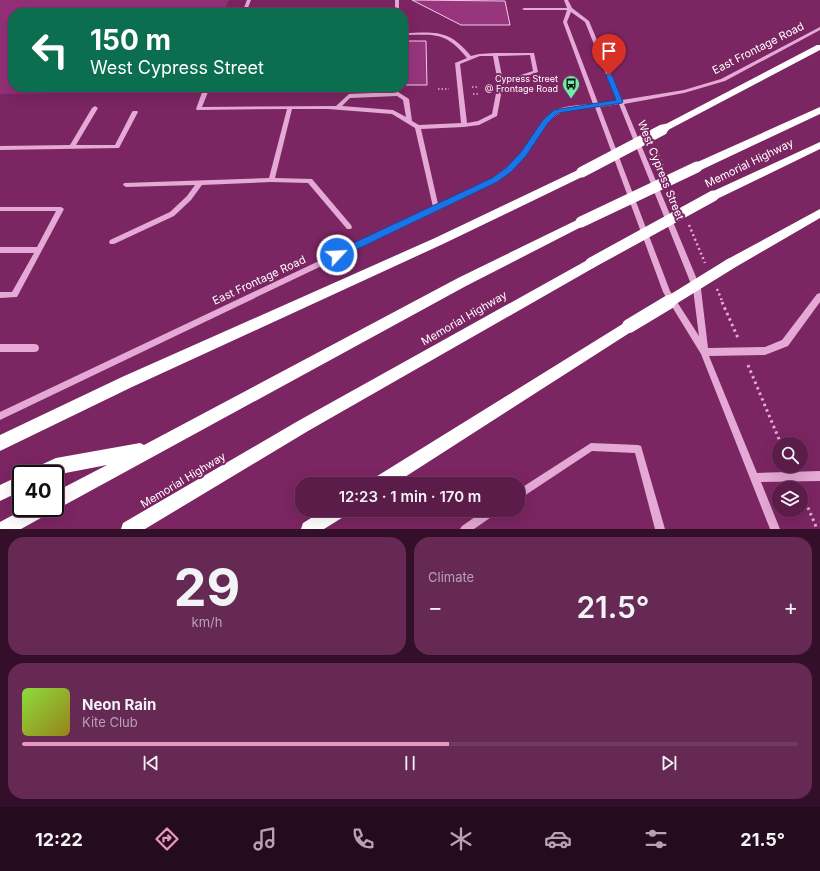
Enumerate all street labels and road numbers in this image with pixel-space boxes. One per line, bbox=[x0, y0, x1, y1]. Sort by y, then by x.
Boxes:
street label: East Frontage Road bbox=[710, 19, 806, 77]
street label: West Cypress Street bbox=[635, 118, 688, 222]
street label: Memorial Highway bbox=[702, 135, 796, 191]
street label: East Frontage Road bbox=[210, 252, 308, 308]
street label: Memorial Highway bbox=[419, 288, 509, 348]
street label: Memorial Highway bbox=[138, 449, 228, 511]

